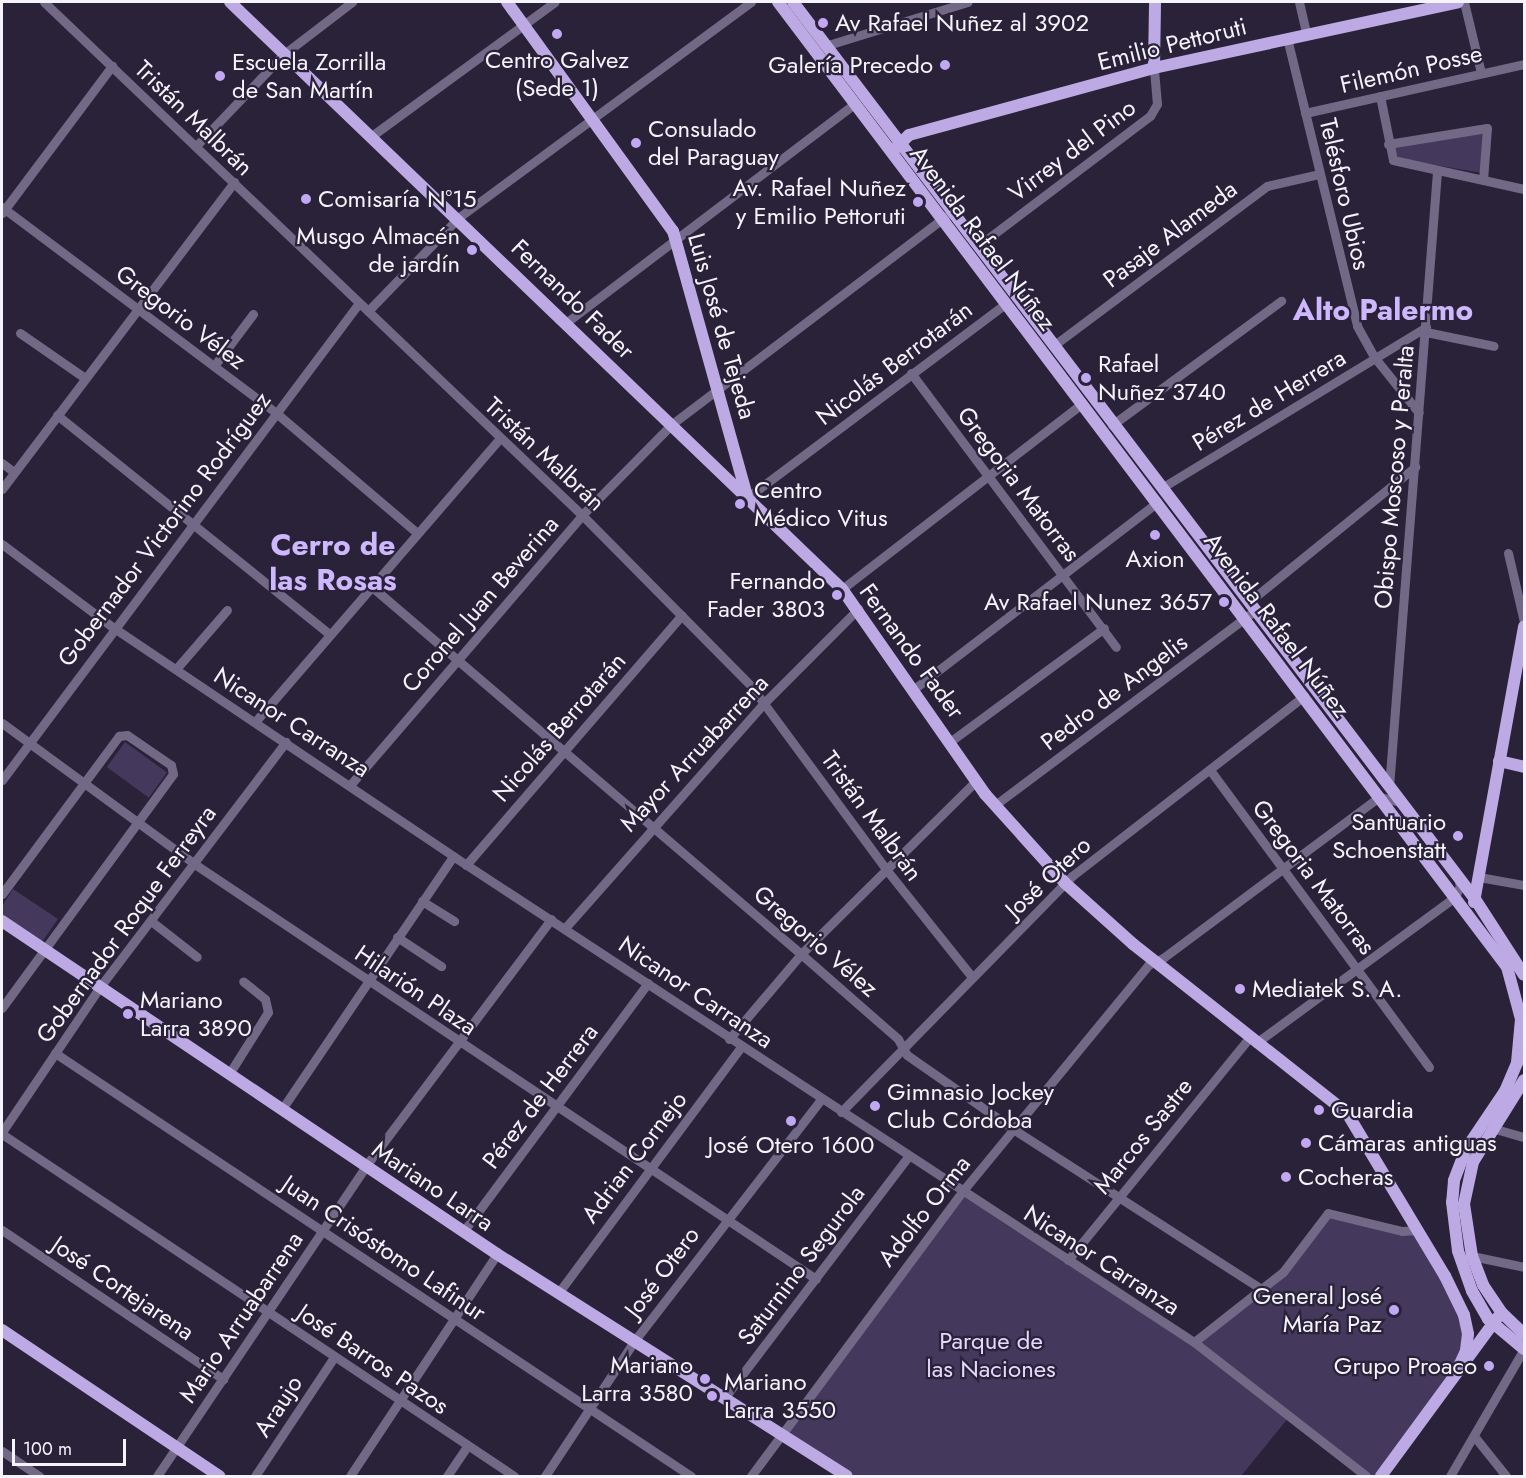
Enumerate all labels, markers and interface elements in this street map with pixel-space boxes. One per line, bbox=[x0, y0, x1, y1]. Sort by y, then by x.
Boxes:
place label: Av Rafael Nuñez al 3902 bbox=[835, 9, 1089, 37]
street label: Emilio Pettoruti bbox=[1095, 12, 1249, 76]
marker: Av Rafael Nuñez al 3902 bbox=[816, 16, 830, 30]
marker: Centro Galvez (Sede 1) bbox=[548, 25, 566, 43]
street label: Filemón Posse bbox=[1337, 39, 1485, 99]
place label: Centro Galvez (Sede 1) bbox=[485, 46, 629, 102]
place label: Escuela Zorrilla de San Martín bbox=[232, 48, 386, 104]
place label: Galería Precedo bbox=[768, 51, 933, 79]
street label: Tristán Malbrán bbox=[129, 54, 259, 182]
marker: Galería Precedo bbox=[938, 58, 952, 72]
marker: Escuela Zorrilla de San Martín bbox=[213, 69, 227, 83]
street label: Virrey del Pino bbox=[1003, 93, 1141, 207]
place label: Consulado del Paraguay bbox=[648, 115, 779, 171]
street label: Telésforo Ubios bbox=[1314, 115, 1376, 273]
marker: Consulado del Paraguay bbox=[629, 136, 643, 150]
street label: Avenida Rafael Núñez bbox=[904, 140, 1062, 336]
place label: Av. Rafael Nuñez y Emilio Pettoruti bbox=[733, 174, 906, 230]
street label: Pasaje Alameda bbox=[1097, 174, 1243, 294]
place label: Comisaría Nº15 bbox=[318, 185, 477, 213]
marker: Comisaría Nº15 bbox=[299, 192, 313, 206]
marker: Av. Rafael Nuñez y Emilio Pettoruti bbox=[911, 195, 925, 209]
place label: Musgo Almacén de jardín bbox=[296, 222, 460, 278]
street label: Luis José de Tejeda bbox=[682, 230, 762, 422]
street label: Fernando Fader bbox=[506, 233, 640, 365]
marker: Musgo Almacén de jardín bbox=[465, 243, 479, 257]
street label: Gregorio Vélez bbox=[110, 259, 252, 375]
district label: Alto Palermo bbox=[1293, 292, 1473, 328]
street label: Nicolás Berrotarán bbox=[810, 295, 978, 431]
street label: Pérez de Herrera bbox=[1187, 343, 1351, 457]
street label: Obispo Moscoso y Peralta bbox=[1368, 344, 1420, 610]
place label: Rafael Nuñez 3740 bbox=[1098, 350, 1226, 406]
marker: Rafael Nuñez 3740 bbox=[1079, 371, 1093, 385]
street label: Gobernador Victorino Rodríguez bbox=[51, 386, 277, 672]
street label: Tristán Malbrán bbox=[479, 391, 611, 517]
street label: Gregoria Matorras bbox=[951, 401, 1087, 567]
place label: Centro Médico Vitus bbox=[754, 476, 888, 532]
marker: Centro Médico Vitus bbox=[731, 495, 749, 513]
street label: Coronel Juan Beverina bbox=[395, 510, 565, 698]
district label: Cerro de las Rosas bbox=[269, 527, 397, 598]
street label: Avenida Rafael Núñez bbox=[1198, 527, 1356, 723]
marker: Axion bbox=[1148, 528, 1162, 542]
place label: Axion bbox=[1125, 545, 1185, 573]
place label: Fernando Fader 3803 bbox=[707, 567, 825, 623]
street label: Fernando Fader bbox=[853, 578, 971, 724]
marker: Fernando Fader 3803 bbox=[830, 588, 844, 602]
place label: Av Rafael Nunez 3657 bbox=[984, 588, 1212, 616]
marker: Av Rafael Nunez 3657 bbox=[1217, 595, 1231, 609]
street label: Pedro de Angelis bbox=[1035, 628, 1193, 756]
street label: Nicolás Berrotarán bbox=[486, 647, 632, 807]
street label: Nicanor Carranza bbox=[209, 661, 375, 783]
street label: Mayor Arruabarrena bbox=[614, 669, 774, 837]
street label: Tristán Malbrán bbox=[815, 746, 929, 886]
street label: Gregoria Matorras bbox=[1246, 794, 1382, 960]
street label: Gobernador Roque Ferreyra bbox=[30, 800, 222, 1048]
place label: Santuario Schoenstatt bbox=[1332, 808, 1446, 864]
marker: Santuario Schoenstatt bbox=[1451, 829, 1465, 843]
street label: José Otero bbox=[999, 830, 1097, 924]
street label: Gregorio Vélez bbox=[748, 879, 884, 1003]
street label: Nicanor Carranza bbox=[613, 930, 779, 1054]
street label: Hilarión Plaza bbox=[350, 939, 482, 1041]
place label: Mediatek S. A. bbox=[1252, 975, 1402, 1003]
marker: Mediatek S. A. bbox=[1233, 982, 1247, 996]
place label: Mariano Larra 3890 bbox=[140, 986, 252, 1042]
marker: Mariano Larra 3890 bbox=[121, 1007, 135, 1021]
street label: Pérez de Herrera bbox=[476, 1018, 604, 1174]
street label: Marcos Sastre bbox=[1088, 1072, 1198, 1200]
place label: Gimnasio Jockey Club Córdoba bbox=[887, 1078, 1054, 1134]
street label: Adrian Cornejo bbox=[575, 1086, 693, 1228]
place label: Guardia bbox=[1331, 1096, 1413, 1124]
marker: Gimnasio Jockey Club Córdoba bbox=[868, 1099, 882, 1113]
marker: Guardia bbox=[1312, 1103, 1326, 1117]
marker: José Otero 1600 bbox=[784, 1114, 798, 1128]
place label: Cámaras antiguas bbox=[1318, 1129, 1497, 1157]
place label: José Otero 1600 bbox=[708, 1131, 874, 1159]
street label: Mariano Larra bbox=[367, 1135, 499, 1237]
marker: Cámaras antiguas bbox=[1299, 1136, 1313, 1150]
street label: Adolfo Orma bbox=[872, 1150, 976, 1272]
place label: Cocheras bbox=[1298, 1163, 1393, 1191]
street label: Juan Crisóstomo Lafinur bbox=[277, 1169, 491, 1327]
marker: Cocheras bbox=[1279, 1170, 1293, 1184]
street label: Saturnino Segurola bbox=[731, 1179, 871, 1351]
street label: Nicanor Carranza bbox=[1019, 1199, 1185, 1321]
street label: José Otero bbox=[619, 1221, 705, 1323]
street label: Mario Arruabarrena bbox=[173, 1226, 309, 1408]
street label: José Cortejarena bbox=[46, 1230, 200, 1346]
place label: General José María Paz bbox=[1253, 1282, 1382, 1338]
street label: José Barros Pazos bbox=[292, 1298, 454, 1420]
marker: General José María Paz bbox=[1387, 1303, 1401, 1317]
park label: Parque de las Naciones bbox=[926, 1327, 1056, 1383]
place label: Mariano Larra 3580 bbox=[581, 1351, 693, 1407]
place label: Grupo Proaco bbox=[1334, 1352, 1477, 1380]
marker: Grupo Proaco bbox=[1482, 1359, 1496, 1373]
place label: Mariano Larra 3550 bbox=[724, 1368, 836, 1424]
street label: Araujo bbox=[248, 1370, 308, 1442]
marker: Mariano Larra 3580 bbox=[698, 1372, 712, 1386]
marker: Mariano Larra 3550 bbox=[705, 1389, 719, 1403]
scale bar bbox=[15, 1427, 129, 1465]
text: 100 m bbox=[23, 1436, 72, 1462]

